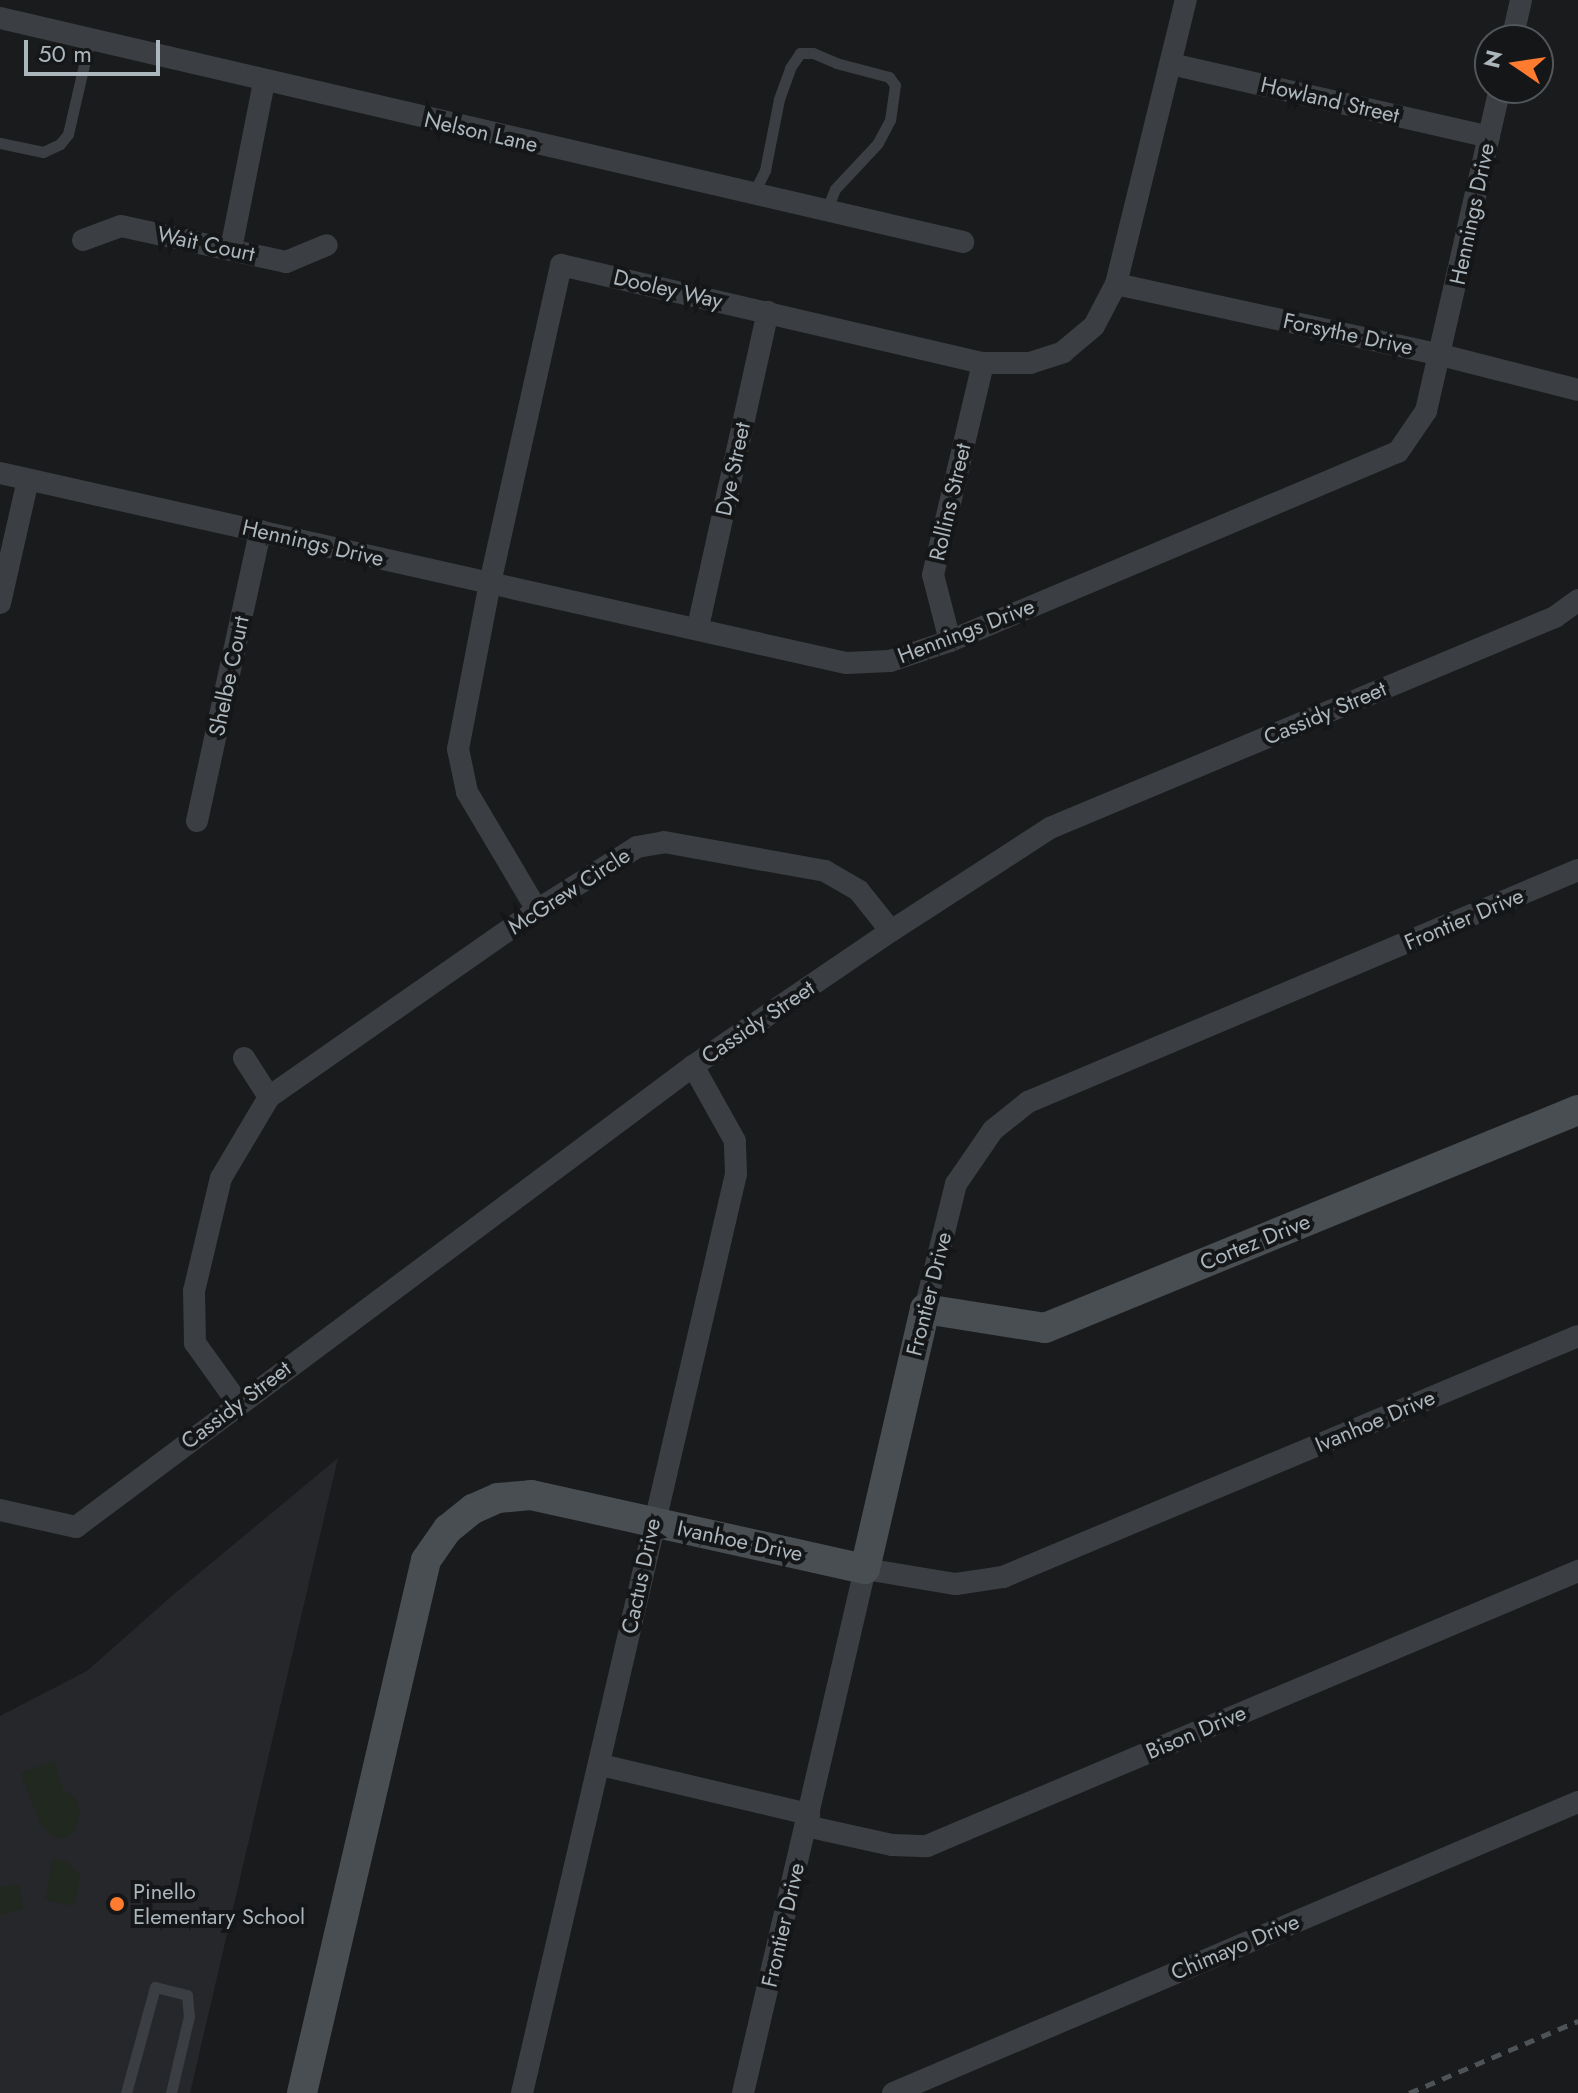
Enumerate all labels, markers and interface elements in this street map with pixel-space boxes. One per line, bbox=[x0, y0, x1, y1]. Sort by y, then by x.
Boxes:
scale bar bbox=[28, 24, 164, 74]
north arrow bbox=[1474, 24, 1554, 104]
text: 50 m bbox=[38, 36, 92, 71]
text: N bbox=[1475, 47, 1510, 71]
street label: Howland Street bbox=[1258, 71, 1402, 129]
street label: Nelson Lane bbox=[422, 106, 540, 158]
street label: Hennings Drive bbox=[1444, 141, 1500, 287]
street label: Wait Court bbox=[155, 221, 257, 267]
street label: Dooley Way bbox=[611, 264, 725, 314]
street label: Forsythe Drive bbox=[1281, 307, 1415, 361]
street label: Dye Street bbox=[710, 420, 756, 518]
street label: Rollins Street bbox=[924, 441, 976, 563]
street label: Hennings Drive bbox=[240, 514, 386, 572]
street label: Hennings Drive bbox=[894, 593, 1038, 669]
street label: Shelbe Court bbox=[203, 614, 255, 738]
street label: Cassidy Street bbox=[1260, 675, 1390, 751]
street label: McGrew Circle bbox=[503, 842, 635, 940]
street label: Frontier Drive bbox=[1401, 882, 1527, 956]
street label: Cassidy Street bbox=[697, 975, 819, 1069]
street label: Cortez Drive bbox=[1196, 1208, 1314, 1276]
street label: Frontier Drive bbox=[901, 1229, 957, 1359]
street label: Cassidy Street bbox=[176, 1355, 296, 1455]
street label: Ivanhoe Drive bbox=[1311, 1384, 1439, 1458]
street label: Ivanhoe Drive bbox=[675, 1515, 805, 1567]
street label: Cactus Drive bbox=[616, 1516, 666, 1636]
street label: Bison Drive bbox=[1142, 1699, 1250, 1765]
street label: Frontier Drive bbox=[756, 1860, 810, 1990]
place label: Pinello Elementary School bbox=[133, 1878, 305, 1930]
marker: Pinello Elementary School bbox=[108, 1895, 126, 1913]
street label: Chimayo Drive bbox=[1167, 1908, 1303, 1986]

